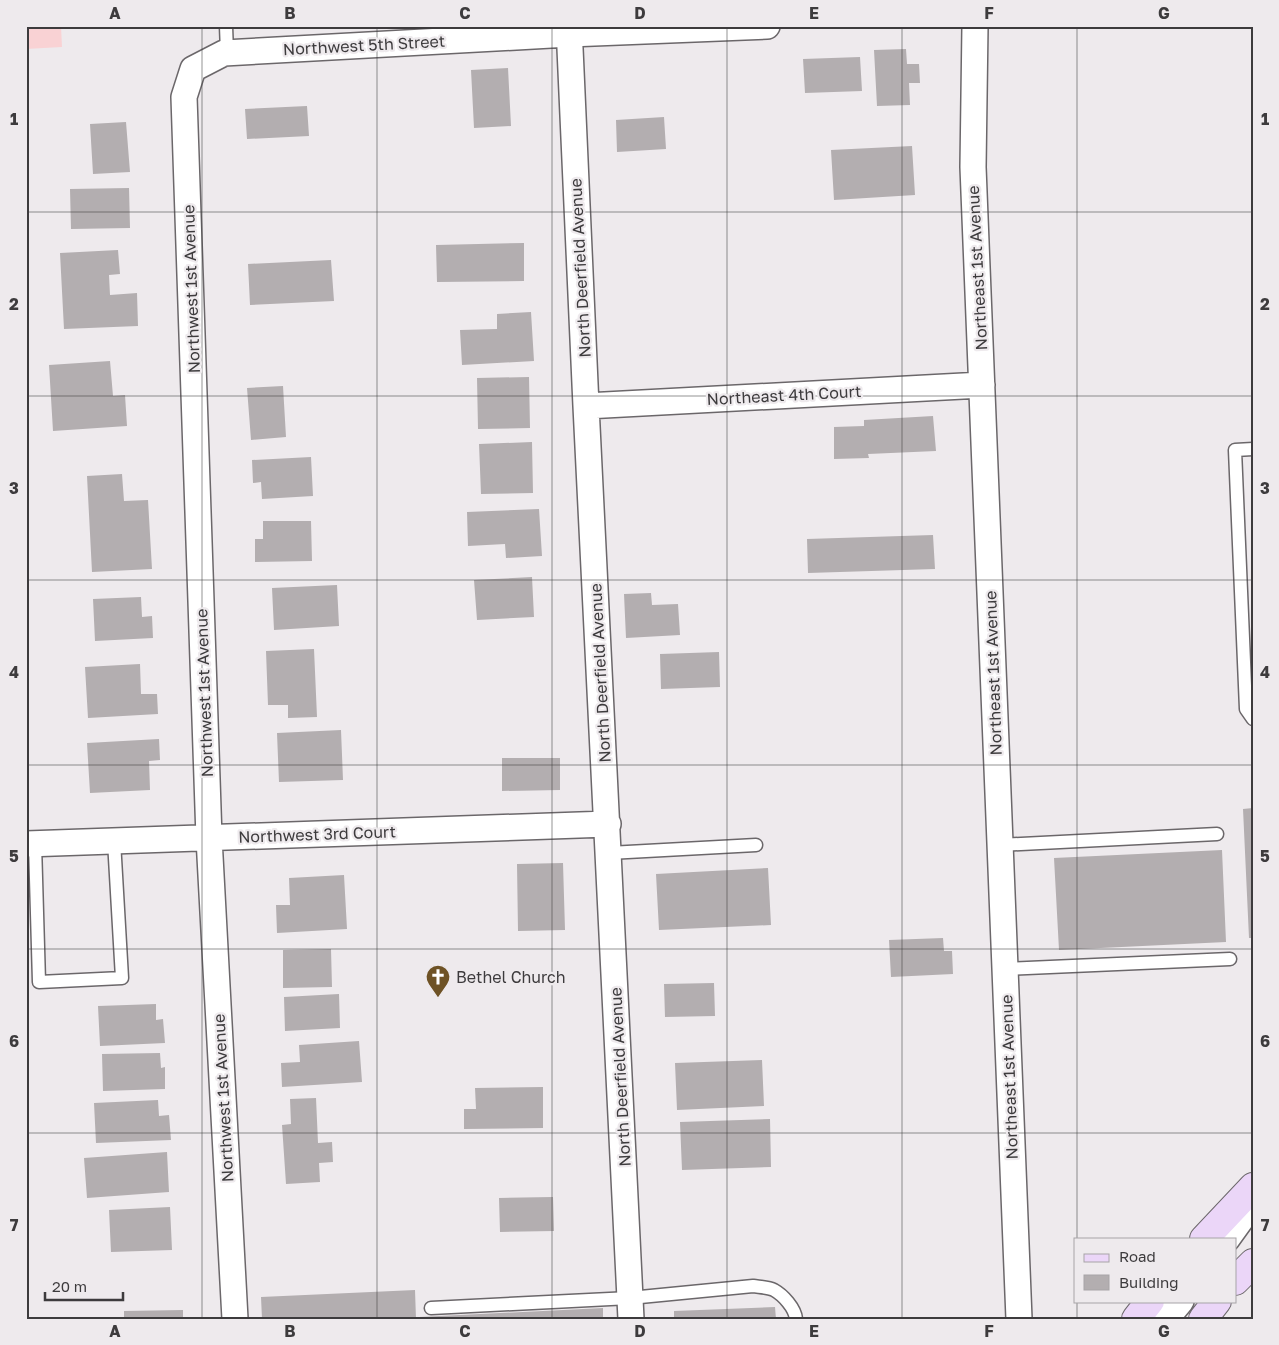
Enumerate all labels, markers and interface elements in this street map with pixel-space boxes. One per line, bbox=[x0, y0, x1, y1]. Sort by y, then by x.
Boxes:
text: A bbox=[109, 3, 121, 23]
text: B bbox=[284, 3, 296, 23]
text: C bbox=[459, 3, 471, 23]
text: D bbox=[634, 3, 646, 23]
text: E bbox=[809, 3, 819, 23]
text: F bbox=[984, 3, 994, 23]
text: G bbox=[1158, 3, 1170, 23]
street label: Northwest 5th Street bbox=[282, 31, 446, 59]
text: 1 bbox=[10, 109, 18, 129]
text: 1 bbox=[1261, 109, 1269, 129]
street label: North Deerfield Avenue bbox=[565, 178, 595, 358]
street label: Northeast 1st Avenue bbox=[963, 185, 991, 351]
street label: Northwest 1st Avenue bbox=[178, 204, 204, 374]
text: 2 bbox=[9, 294, 19, 314]
text: 2 bbox=[1260, 294, 1270, 314]
street label: Northeast 4th Court bbox=[706, 381, 862, 409]
text: 3 bbox=[9, 478, 19, 498]
text: 3 bbox=[1260, 478, 1270, 498]
street label: North Deerfield Avenue bbox=[585, 583, 615, 763]
street label: Northeast 1st Avenue bbox=[980, 590, 1006, 756]
street label: Northwest 1st Avenue bbox=[191, 608, 217, 778]
text: 4 bbox=[9, 662, 19, 682]
text: 4 bbox=[1260, 662, 1270, 682]
street label: Northwest 3rd Court bbox=[238, 821, 396, 847]
text: 5 bbox=[9, 846, 19, 866]
text: 5 bbox=[1260, 846, 1270, 866]
church icon: Bethel Church bbox=[425, 964, 451, 998]
place label: Bethel Church bbox=[456, 967, 566, 987]
street label: North Deerfield Avenue bbox=[605, 987, 635, 1167]
street label: Northeast 1st Avenue bbox=[996, 994, 1022, 1160]
street label: Northwest 1st Avenue bbox=[209, 1013, 237, 1183]
text: 6 bbox=[9, 1031, 19, 1051]
text: 6 bbox=[1260, 1031, 1270, 1051]
text: 7 bbox=[10, 1215, 19, 1235]
text: 7 bbox=[1261, 1215, 1270, 1235]
legend bbox=[1074, 1238, 1236, 1302]
text: Road bbox=[1119, 1247, 1156, 1265]
scale bar bbox=[45, 1270, 122, 1302]
text: Building bbox=[1119, 1273, 1179, 1291]
text: 20 m bbox=[52, 1277, 87, 1295]
text: A bbox=[109, 1321, 121, 1341]
text: B bbox=[284, 1321, 296, 1341]
text: C bbox=[459, 1321, 471, 1341]
text: D bbox=[634, 1321, 646, 1341]
text: E bbox=[809, 1321, 819, 1341]
text: F bbox=[984, 1321, 994, 1341]
text: G bbox=[1158, 1321, 1170, 1341]

